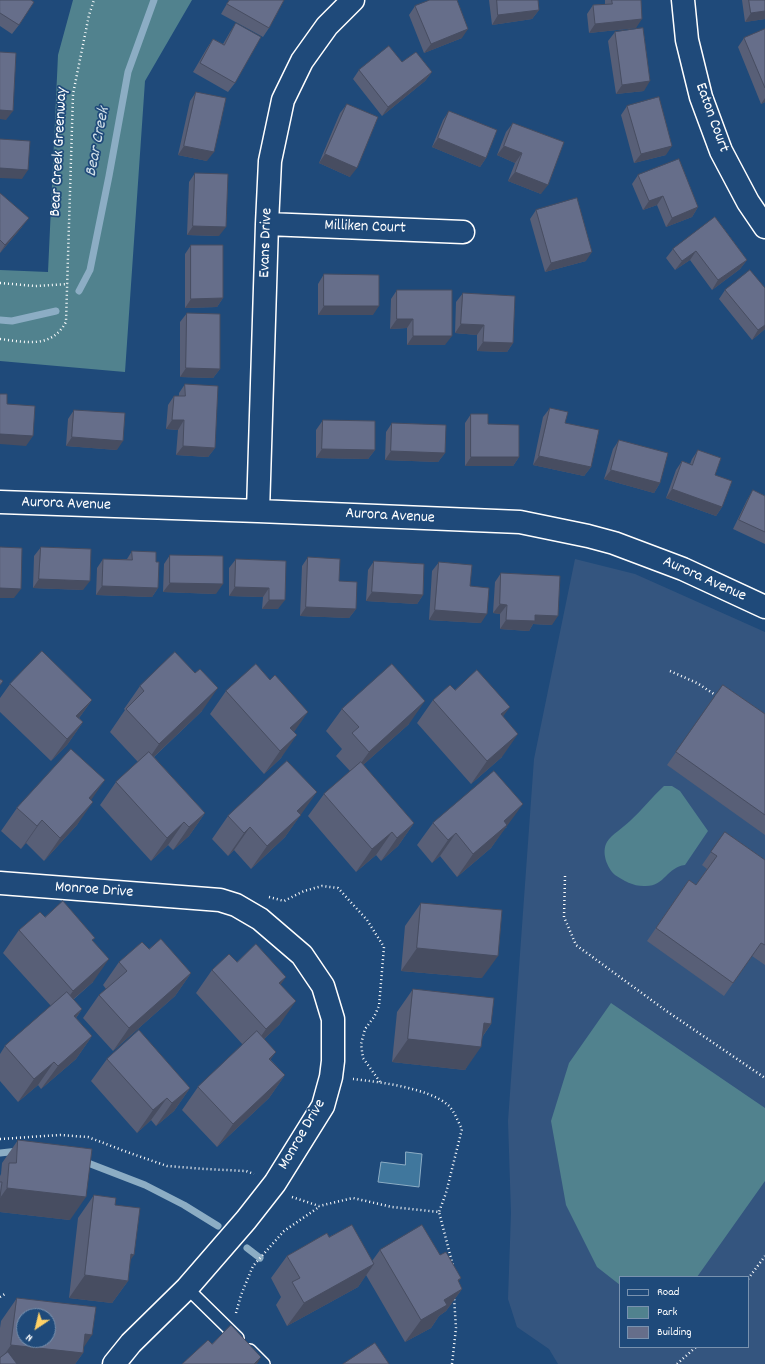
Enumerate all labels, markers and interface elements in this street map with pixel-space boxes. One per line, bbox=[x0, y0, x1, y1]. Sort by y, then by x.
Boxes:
street label: Eaton Court bbox=[690, 81, 732, 155]
street label: Bear Creek Greenway bbox=[47, 87, 73, 217]
water label: Bear Creek bbox=[82, 106, 116, 178]
street label: Evans Drive bbox=[256, 208, 278, 278]
street label: Milliken Court bbox=[324, 217, 406, 239]
street label: Aurora Avenue bbox=[21, 494, 111, 516]
street label: Aurora Avenue bbox=[345, 505, 435, 529]
street label: Aurora Avenue bbox=[659, 553, 749, 607]
street label: Monroe Drive bbox=[54, 879, 134, 903]
street label: Monroe Drive bbox=[275, 1096, 331, 1174]
legend bbox=[619, 1276, 749, 1348]
text: Road bbox=[657, 1284, 679, 1301]
text: Park bbox=[657, 1304, 677, 1321]
north arrow bbox=[16, 1308, 56, 1348]
text: Building bbox=[657, 1324, 692, 1341]
text: N bbox=[23, 1329, 37, 1345]

